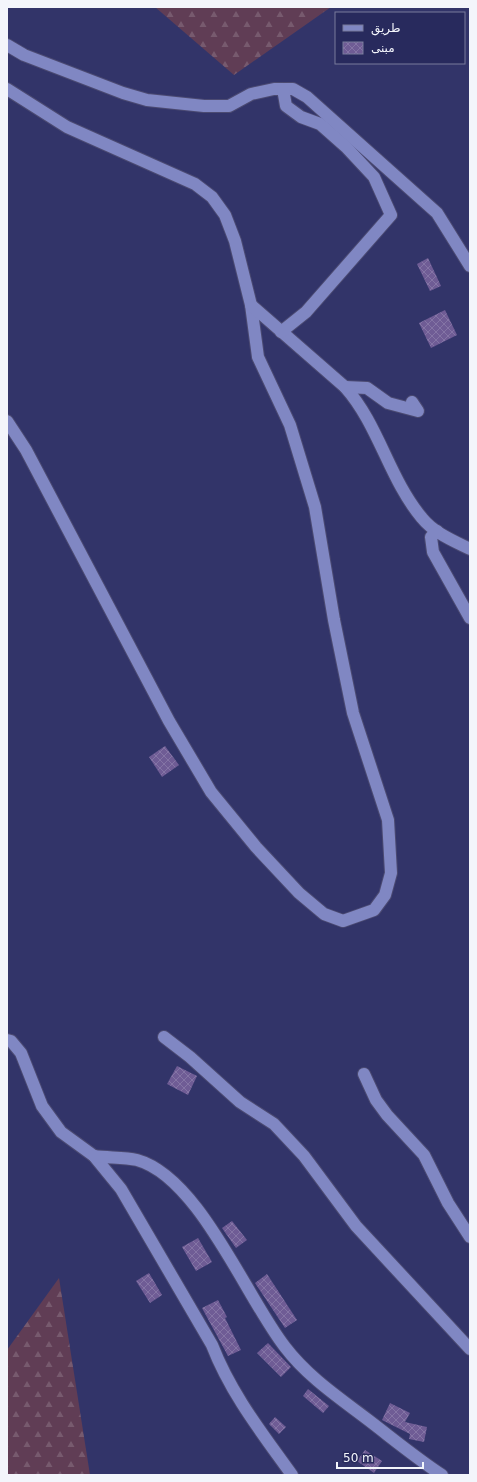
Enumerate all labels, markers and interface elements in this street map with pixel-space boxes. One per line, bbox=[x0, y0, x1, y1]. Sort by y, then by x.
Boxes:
legend bbox=[335, 12, 465, 64]
text: طريق bbox=[371, 21, 401, 36]
text: مبنى bbox=[371, 41, 395, 55]
scale bar bbox=[337, 1444, 423, 1470]
text: 50 m bbox=[343, 1451, 374, 1465]

